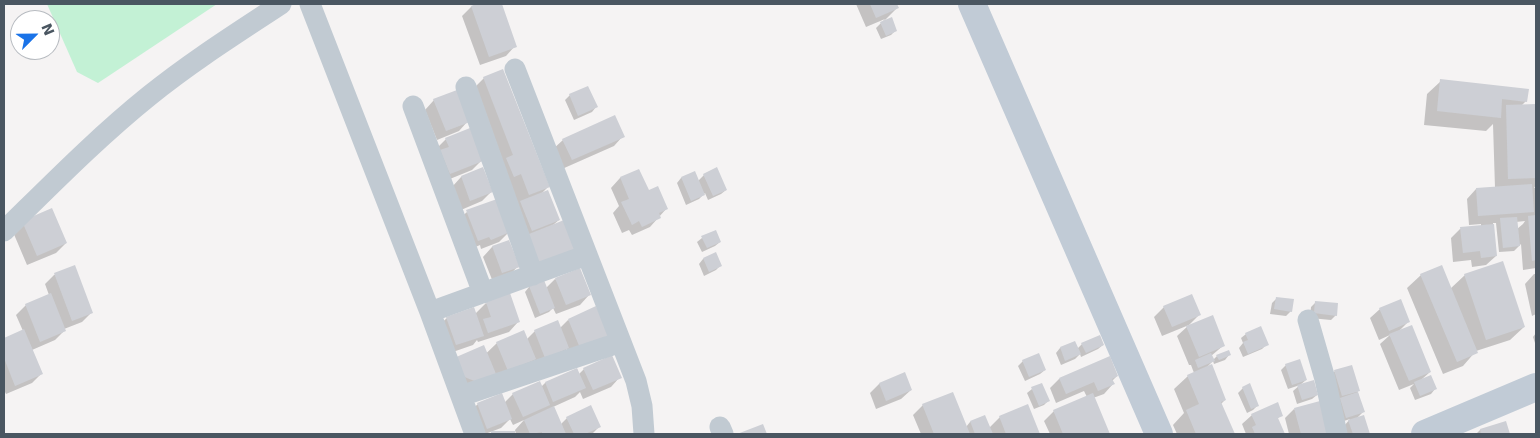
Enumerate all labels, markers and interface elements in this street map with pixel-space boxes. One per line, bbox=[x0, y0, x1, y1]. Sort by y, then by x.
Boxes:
north arrow bbox=[10, 10, 60, 60]
text: N bbox=[38, 21, 58, 38]

